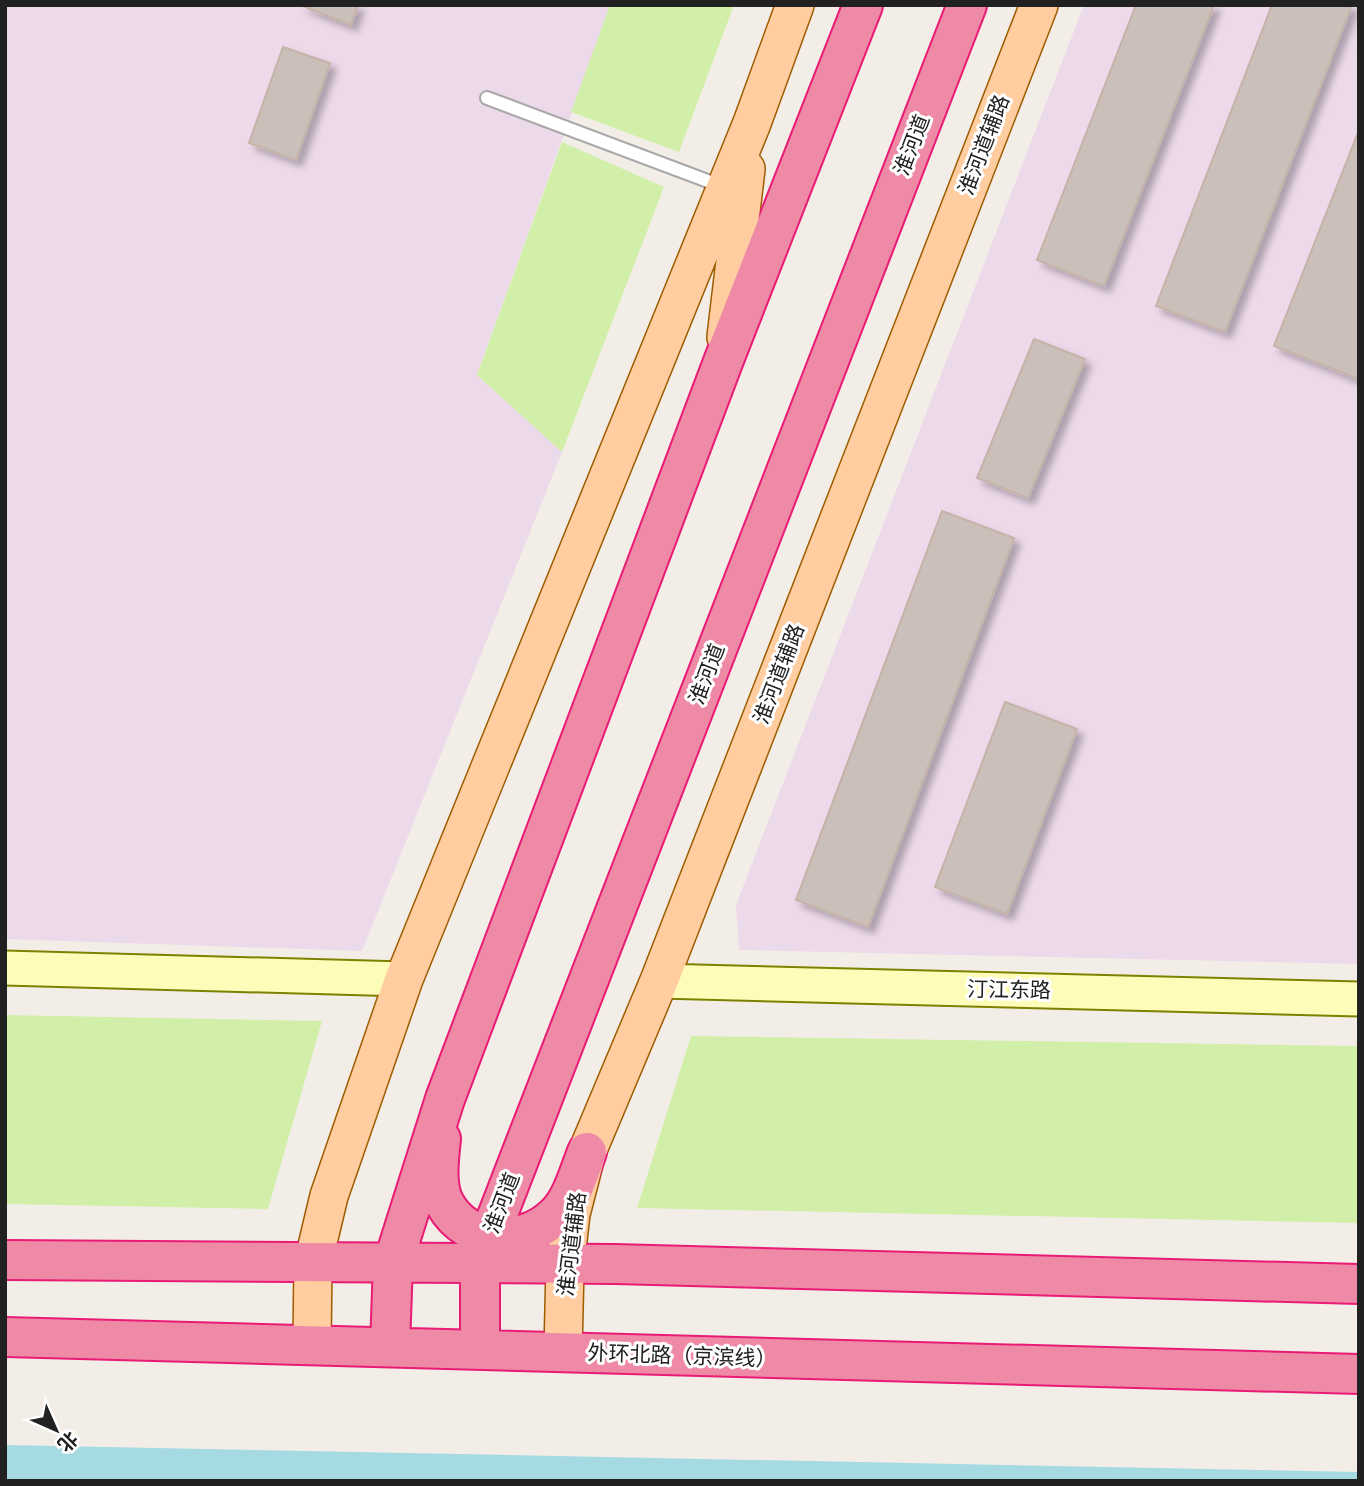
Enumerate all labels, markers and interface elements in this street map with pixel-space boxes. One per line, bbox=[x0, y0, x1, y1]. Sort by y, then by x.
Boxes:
street label: 淮河道辅路 bbox=[951, 91, 1015, 199]
street label: 淮河道 bbox=[887, 110, 935, 179]
street label: 淮河道辅路 bbox=[746, 620, 810, 728]
street label: 淮河道 bbox=[682, 639, 730, 708]
street label: 汀江东路 bbox=[967, 974, 1051, 1004]
street label: 淮河道 bbox=[477, 1168, 525, 1237]
street label: 淮河道辅路 bbox=[551, 1190, 591, 1298]
street label: 外环北路（京滨线） bbox=[587, 1338, 777, 1372]
north arrow bbox=[21, 1395, 91, 1465]
text: 北 bbox=[52, 1426, 84, 1458]

